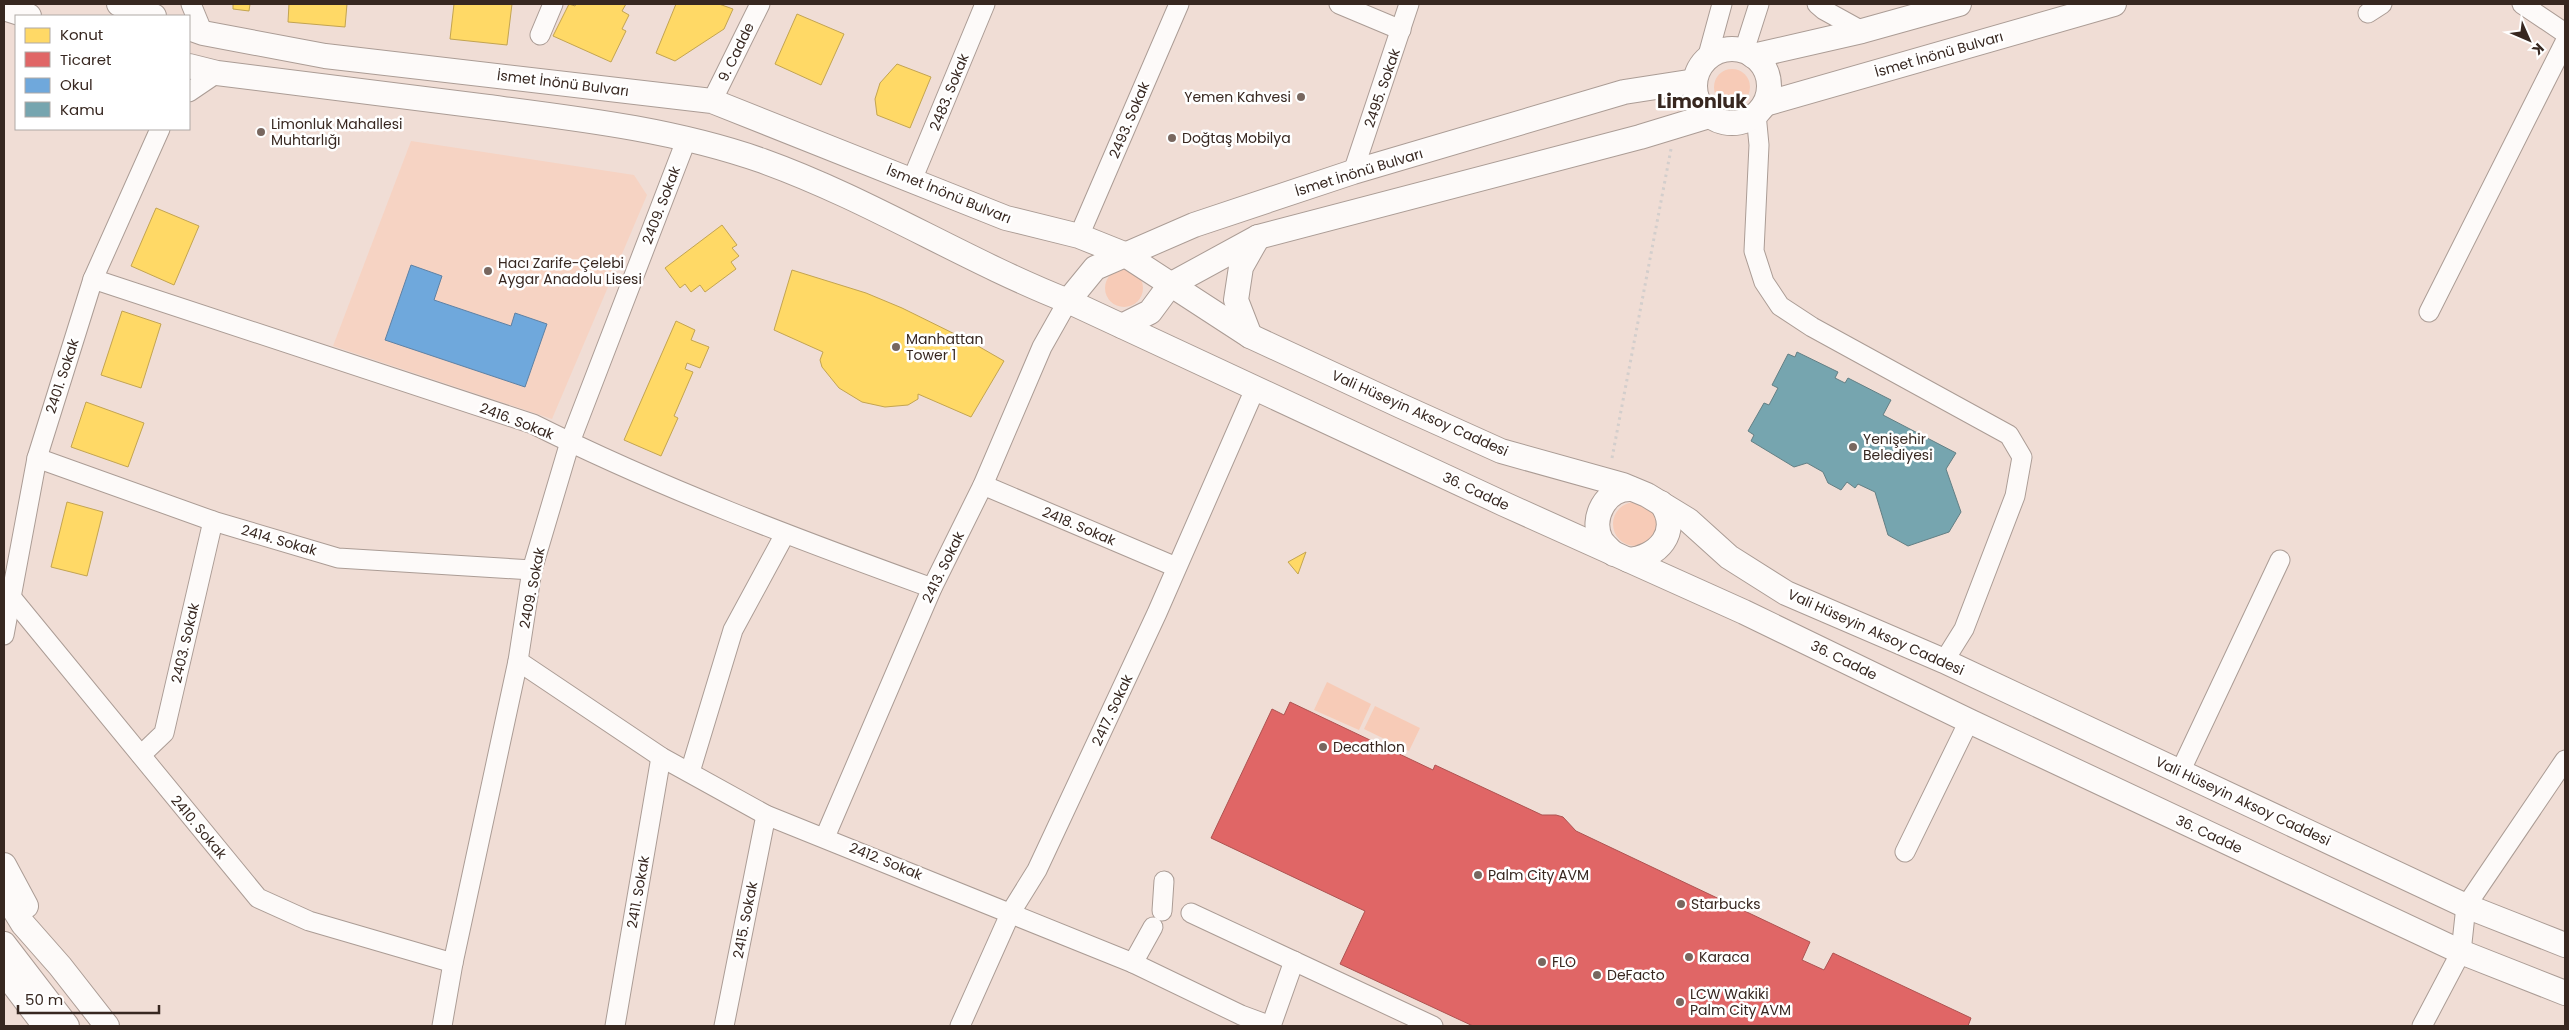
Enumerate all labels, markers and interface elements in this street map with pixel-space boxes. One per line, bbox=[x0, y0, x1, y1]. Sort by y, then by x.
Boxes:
legend bbox=[15, 15, 190, 130]
north arrow bbox=[2504, 15, 2554, 65]
street label: 9. Cadde bbox=[713, 19, 759, 85]
text: Konut bbox=[60, 24, 103, 45]
street label: İsmet İnönü Bulvarı bbox=[1872, 26, 2006, 82]
text: K bbox=[2528, 39, 2549, 60]
street label: 2495. Sokak bbox=[1359, 45, 1405, 130]
text: Ticaret bbox=[60, 49, 111, 70]
street label: 2483. Sokak bbox=[924, 50, 974, 134]
street label: İsmet İnönü Bulvarı bbox=[496, 65, 630, 101]
text: Okul bbox=[60, 74, 93, 95]
street label: 2493. Sokak bbox=[1104, 78, 1154, 161]
place label: Yemen Kahvesi bbox=[1184, 87, 1291, 107]
district label: Limonluk bbox=[1657, 88, 1747, 115]
marker: Yemen Kahvesi bbox=[1295, 91, 1307, 103]
text: Kamu bbox=[60, 99, 104, 120]
place label: Limonluk Mahallesi Muhtarlığı bbox=[271, 114, 402, 150]
marker: Limonluk Mahallesi Muhtarlığı bbox=[255, 126, 267, 138]
place label: Doğtaş Mobilya bbox=[1182, 128, 1291, 148]
marker: Doğtaş Mobilya bbox=[1166, 132, 1178, 144]
street label: İsmet İnönü Bulvarı bbox=[1293, 143, 1425, 201]
street label: İsmet İnönü Bulvarı bbox=[884, 160, 1014, 228]
street label: 2409. Sokak bbox=[637, 162, 685, 247]
place label: Hacı Zarife-Çelebi Aygar Anadolu Lisesi bbox=[498, 253, 642, 289]
marker: Hacı Zarife-Çelebi Aygar Anadolu Lisesi bbox=[482, 265, 494, 277]
place label: Manhattan Tower 1 bbox=[906, 329, 984, 365]
street label: 2401. Sokak bbox=[40, 335, 84, 416]
marker: Manhattan Tower 1 bbox=[890, 341, 902, 353]
street label: Vali Hüseyin Aksoy Caddesi bbox=[1329, 365, 1511, 461]
street label: 2416. Sokak bbox=[477, 398, 558, 445]
place label: Yenişehir Belediyesi bbox=[1863, 429, 1933, 465]
marker: Yenişehir Belediyesi bbox=[1847, 441, 1859, 453]
street label: 36. Cadde bbox=[1439, 467, 1513, 515]
street label: 2418. Sokak bbox=[1039, 502, 1119, 551]
street label: 2414. Sokak bbox=[239, 520, 320, 561]
street label: 2413. Sokak bbox=[917, 527, 969, 606]
street label: 2409. Sokak bbox=[514, 545, 550, 630]
street label: Vali Hüseyin Aksoy Caddesi bbox=[1785, 584, 1967, 680]
street label: 2403. Sokak bbox=[166, 600, 204, 685]
street label: 36. Cadde bbox=[1807, 635, 1881, 685]
street label: 2417. Sokak bbox=[1087, 670, 1138, 749]
place label: Decathlon bbox=[1333, 737, 1405, 757]
marker: Decathlon bbox=[1317, 741, 1329, 753]
street label: Vali Hüseyin Aksoy Caddesi bbox=[2152, 751, 2334, 851]
street label: 2410. Sokak bbox=[166, 791, 232, 864]
street label: 36. Cadde bbox=[2172, 810, 2246, 858]
street label: 2412. Sokak bbox=[846, 837, 926, 885]
street label: 2411. Sokak bbox=[622, 853, 654, 930]
place label: Palm City AVM bbox=[1488, 865, 1589, 885]
marker: Palm City AVM bbox=[1472, 869, 1484, 881]
street label: 2415. Sokak bbox=[728, 879, 762, 960]
place label: Starbucks bbox=[1691, 894, 1760, 914]
marker: Starbucks bbox=[1675, 898, 1687, 910]
place label: Karaca bbox=[1699, 947, 1750, 967]
marker: Karaca bbox=[1683, 951, 1695, 963]
place label: FLO bbox=[1552, 952, 1576, 972]
marker: FLO bbox=[1536, 956, 1548, 968]
place label: DeFacto bbox=[1607, 965, 1665, 985]
marker: DeFacto bbox=[1591, 969, 1603, 981]
scale bar bbox=[18, 982, 159, 1014]
place label: LCW Wakiki Palm City AVM bbox=[1690, 984, 1791, 1020]
text: 50 m bbox=[25, 989, 63, 1010]
marker: LCW Wakiki Palm City AVM bbox=[1674, 996, 1686, 1008]

